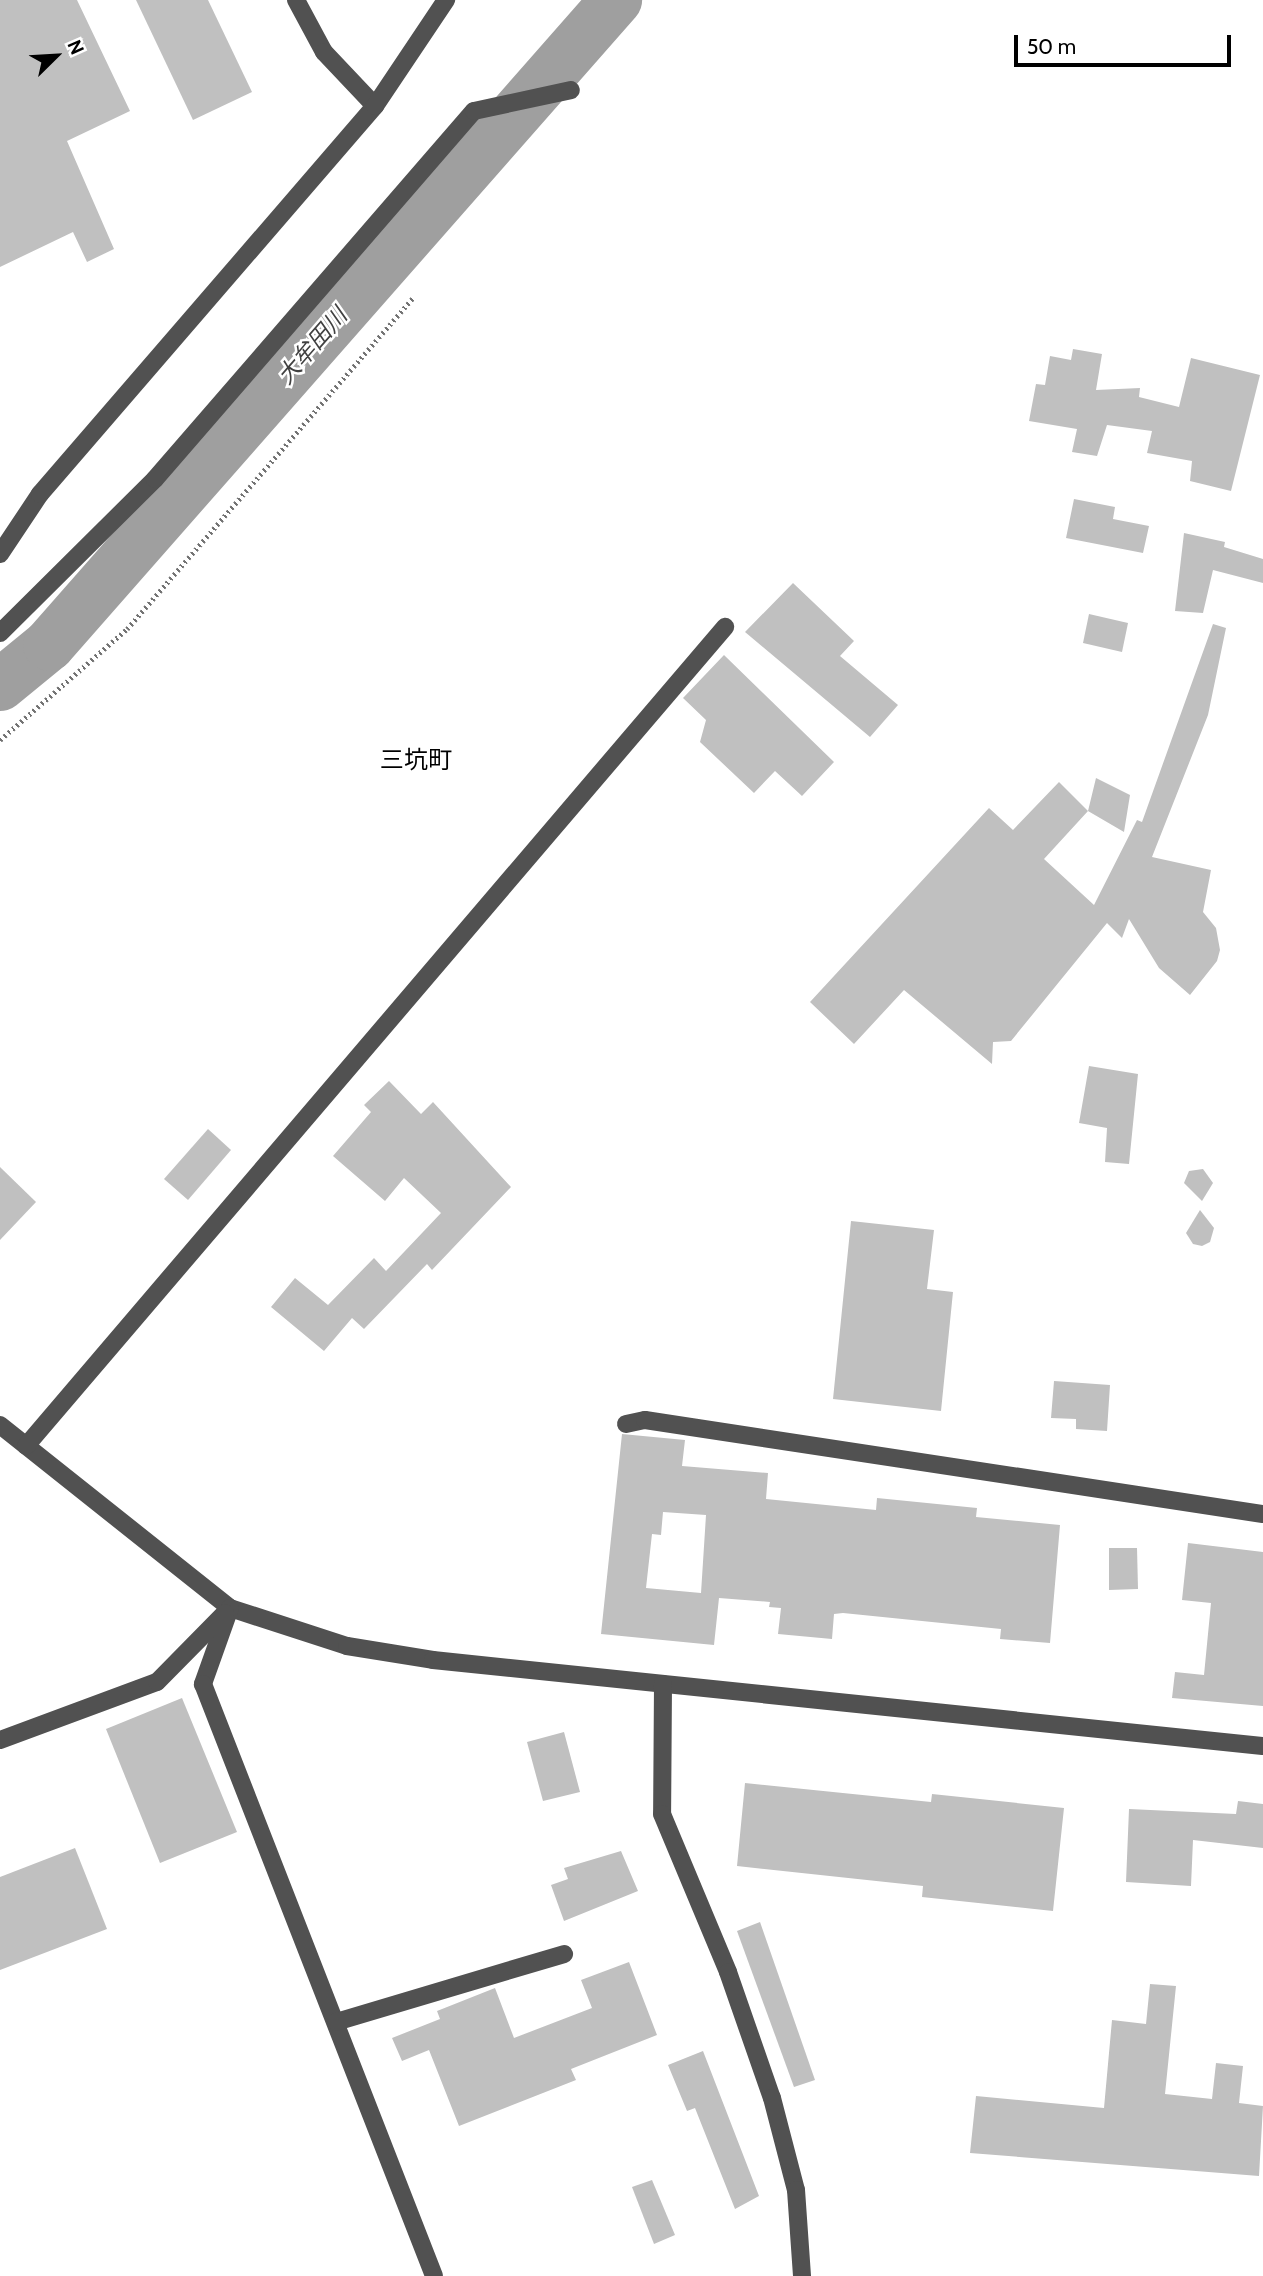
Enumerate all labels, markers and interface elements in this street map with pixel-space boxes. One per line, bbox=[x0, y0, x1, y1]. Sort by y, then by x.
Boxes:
north arrow bbox=[21, 21, 91, 91]
scale bar bbox=[1018, 21, 1235, 65]
text: 50 m bbox=[1027, 34, 1076, 59]
text: N bbox=[62, 36, 89, 58]
water label: 大牟田川 bbox=[271, 302, 353, 390]
district label: 三坑町 bbox=[380, 746, 452, 774]

